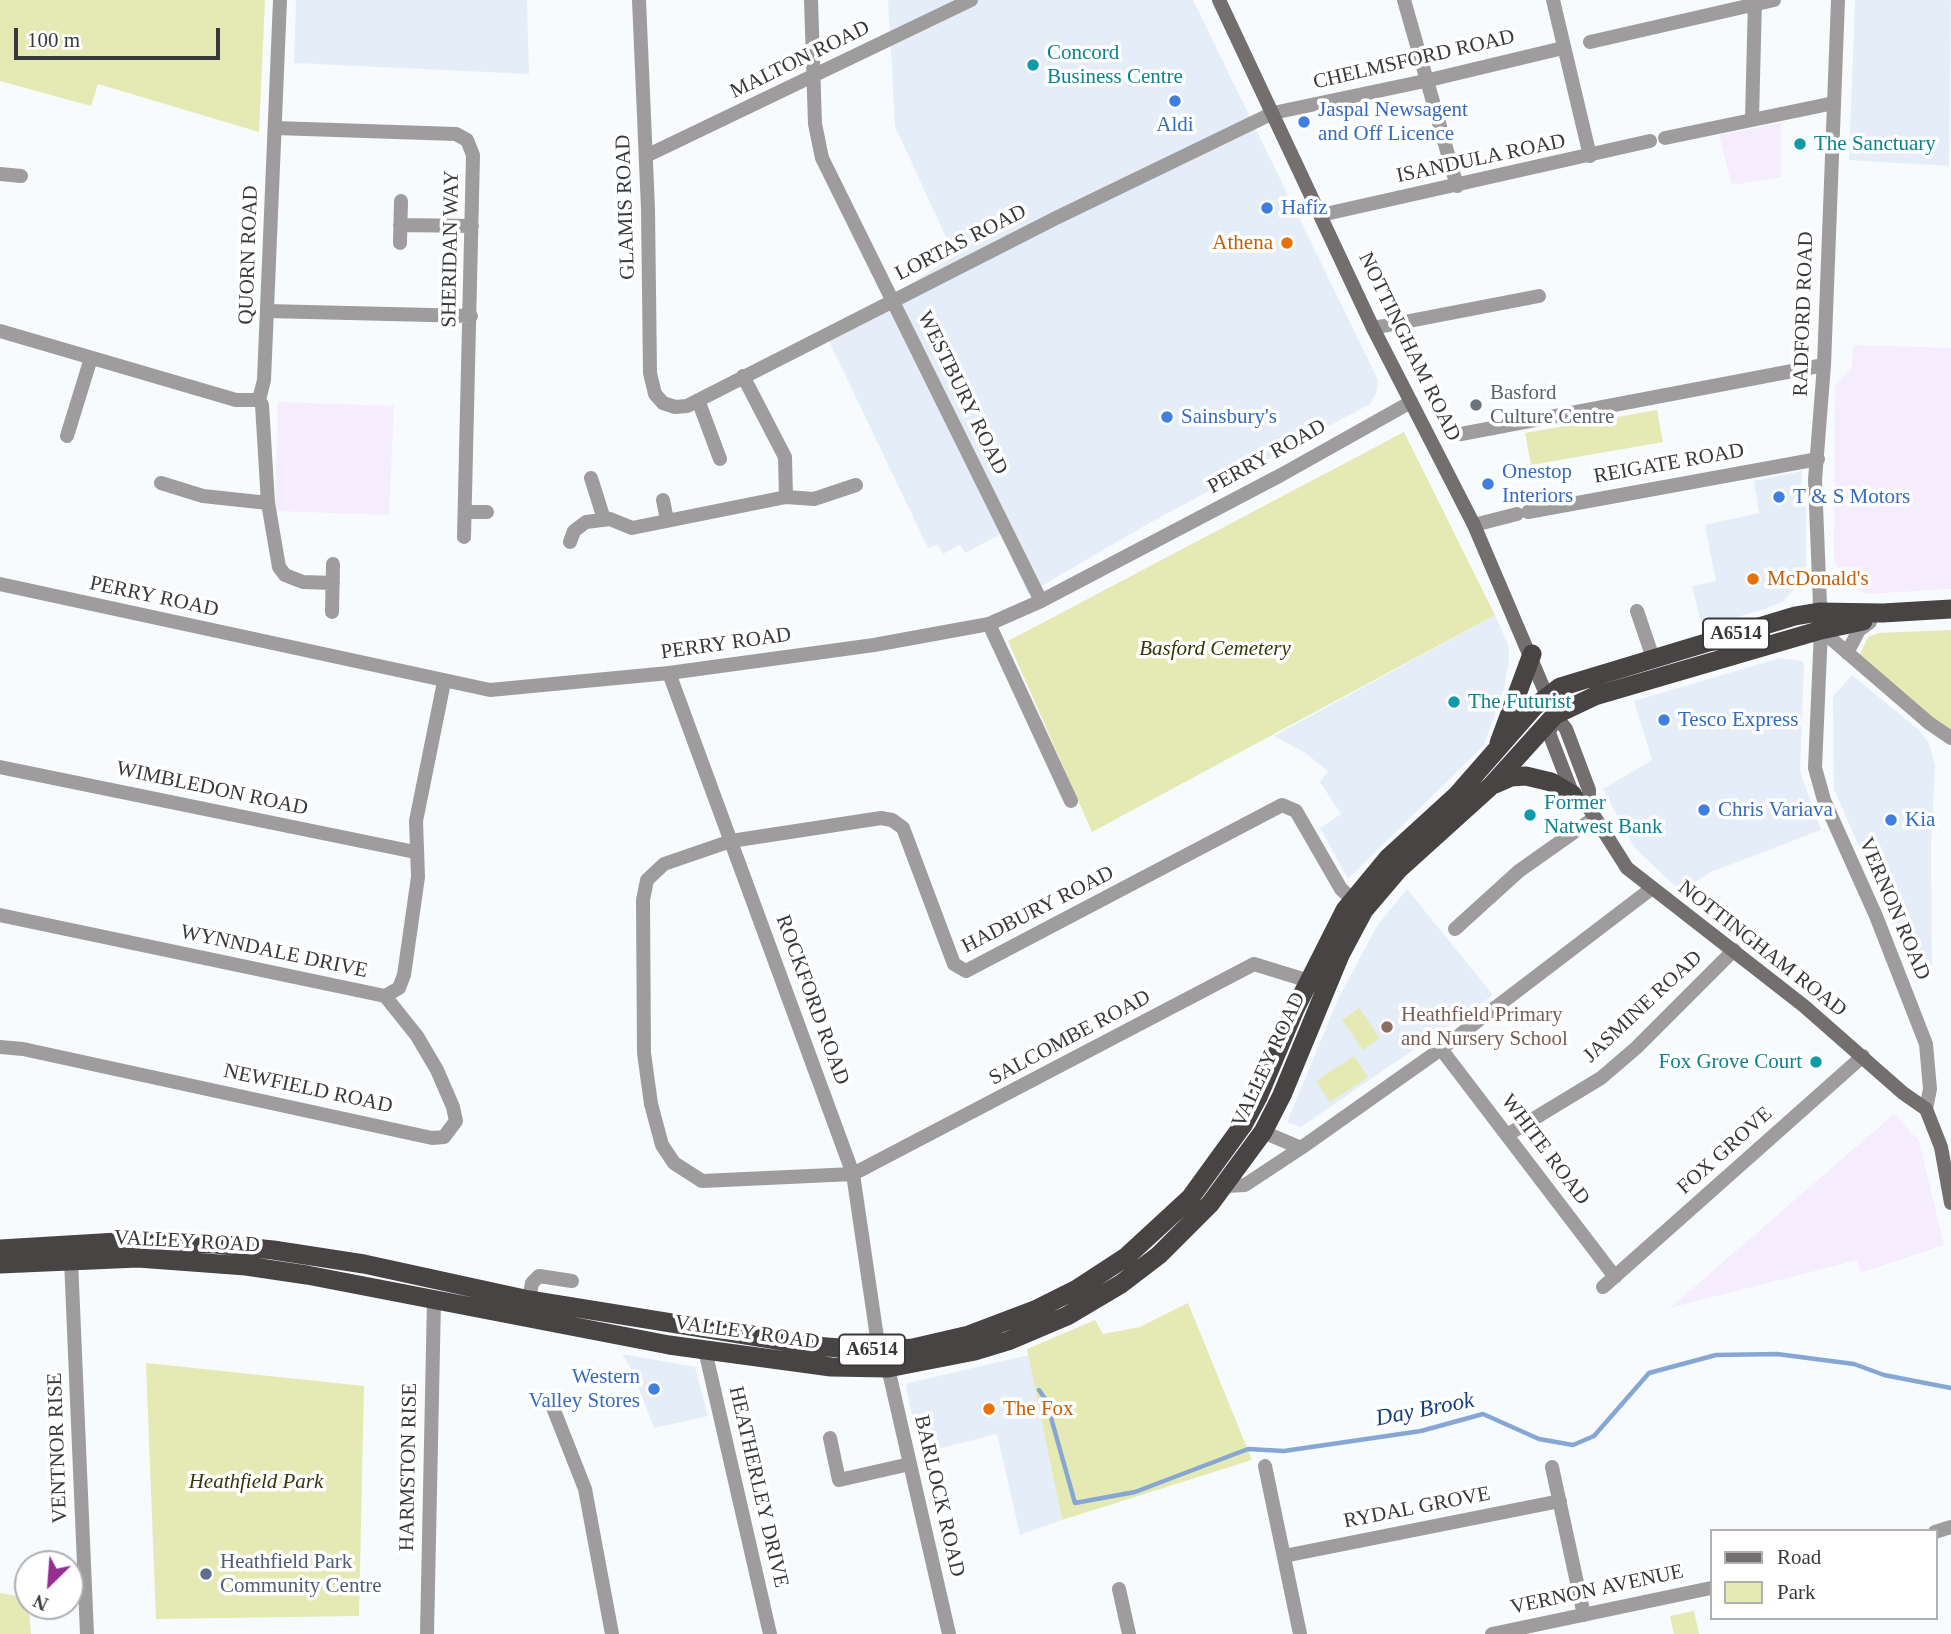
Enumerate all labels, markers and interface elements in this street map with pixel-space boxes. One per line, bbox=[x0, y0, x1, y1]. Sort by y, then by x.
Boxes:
scale bar bbox=[18, 14, 224, 58]
street label: MALTON ROAD bbox=[726, 15, 874, 105]
street label: CHELMSFORD ROAD bbox=[1311, 25, 1517, 95]
text: 100 m bbox=[27, 28, 80, 52]
place label: Concord Business Centre bbox=[1047, 40, 1183, 90]
marker: Concord Business Centre bbox=[1025, 57, 1041, 73]
marker: Aldi bbox=[1167, 93, 1183, 109]
place label: Jaspal Newsagent and Off Licence bbox=[1318, 97, 1468, 147]
place label: Aldi bbox=[1156, 112, 1194, 138]
marker: Jaspal Newsagent and Off Licence bbox=[1296, 114, 1312, 130]
street label: ISANDULA ROAD bbox=[1394, 129, 1568, 189]
place label: The Sanctuary bbox=[1814, 131, 1936, 157]
street label: GLAMIS ROAD bbox=[611, 134, 641, 280]
marker: The Sanctuary bbox=[1792, 136, 1808, 152]
street label: SHERIDAN WAY bbox=[437, 170, 465, 328]
street label: QUORN ROAD bbox=[234, 185, 264, 325]
place label: Hafiz bbox=[1281, 195, 1328, 221]
street label: LORTAS ROAD bbox=[891, 199, 1031, 287]
marker: Hafiz bbox=[1259, 200, 1275, 216]
place label: Athena bbox=[1212, 230, 1273, 256]
street label: RADFORD ROAD bbox=[1789, 231, 1819, 397]
marker: Athena bbox=[1279, 235, 1295, 251]
street label: NOTTINGHAM ROAD bbox=[1352, 248, 1466, 446]
street label: WESTBURY ROAD bbox=[911, 307, 1013, 479]
place label: Basford Culture Centre bbox=[1490, 380, 1614, 430]
marker: Basford Culture Centre bbox=[1468, 397, 1484, 413]
place label: Sainsbury's bbox=[1181, 404, 1277, 430]
marker: Sainsbury's bbox=[1159, 409, 1175, 425]
street label: PERRY ROAD bbox=[1203, 414, 1331, 500]
street label: REIGATE ROAD bbox=[1592, 438, 1746, 490]
place label: Onestop Interiors bbox=[1502, 459, 1573, 509]
marker: Onestop Interiors bbox=[1480, 476, 1496, 492]
place label: T & S Motors bbox=[1793, 484, 1910, 510]
marker: T & S Motors bbox=[1771, 489, 1787, 505]
place label: McDonald's bbox=[1767, 566, 1869, 592]
street label: PERRY ROAD bbox=[87, 571, 221, 623]
marker: McDonald's bbox=[1745, 571, 1761, 587]
road number: A6514 bbox=[1703, 618, 1769, 650]
street label: PERRY ROAD bbox=[659, 622, 793, 666]
park label: Basford Cemetery bbox=[1139, 636, 1291, 662]
place label: The Futurist bbox=[1468, 689, 1571, 715]
marker: The Futurist bbox=[1446, 694, 1462, 710]
place label: Tesco Express bbox=[1678, 707, 1798, 733]
marker: Tesco Express bbox=[1656, 712, 1672, 728]
street label: WIMBLEDON ROAD bbox=[114, 756, 310, 822]
place label: Former Natwest Bank bbox=[1544, 790, 1662, 840]
place label: Chris Variava bbox=[1718, 797, 1833, 823]
marker: Chris Variava bbox=[1696, 802, 1712, 818]
marker: Former Natwest Bank bbox=[1522, 807, 1538, 823]
place label: Kia bbox=[1905, 807, 1935, 833]
marker: Kia bbox=[1883, 812, 1899, 828]
street label: VERNON ROAD bbox=[1853, 834, 1935, 984]
street label: HADBURY ROAD bbox=[958, 861, 1118, 959]
street label: NOTTINGHAM ROAD bbox=[1673, 875, 1851, 1023]
street label: ROCKFORD ROAD bbox=[770, 912, 854, 1088]
street label: WYNNDALE DRIVE bbox=[178, 920, 370, 984]
street label: JASMINE ROAD bbox=[1578, 945, 1708, 1069]
street label: SALCOMBE ROAD bbox=[985, 985, 1155, 1091]
street label: VALLEY ROAD bbox=[1227, 989, 1311, 1131]
place label: Heathfield Primary and Nursery School bbox=[1401, 1002, 1568, 1052]
marker: Heathfield Primary and Nursery School bbox=[1379, 1019, 1395, 1035]
place label: Fox Grove Court bbox=[1659, 1049, 1802, 1075]
marker: Fox Grove Court bbox=[1808, 1054, 1824, 1070]
street label: NEWFIELD ROAD bbox=[221, 1059, 395, 1119]
street label: WHITE ROAD bbox=[1495, 1090, 1595, 1210]
street label: FOX GROVE bbox=[1672, 1102, 1778, 1200]
street label: VALLEY ROAD bbox=[113, 1226, 261, 1258]
street label: VALLEY ROAD bbox=[673, 1310, 821, 1356]
road number: A6514 bbox=[839, 1334, 905, 1366]
place label: Western Valley Stores bbox=[529, 1364, 640, 1414]
street label: VENTNOR RISE bbox=[43, 1372, 73, 1524]
marker: Western Valley Stores bbox=[646, 1381, 662, 1397]
street label: HARMSTON RISE bbox=[395, 1383, 423, 1551]
street label: HEATHERLEY DRIVE bbox=[723, 1384, 793, 1590]
water label: Day Brook bbox=[1374, 1387, 1476, 1433]
place label: The Fox bbox=[1003, 1396, 1074, 1422]
marker: The Fox bbox=[981, 1401, 997, 1417]
street label: BARLOCK ROAD bbox=[908, 1413, 970, 1579]
park label: Heathfield Park bbox=[189, 1469, 323, 1495]
street label: RYDAL GROVE bbox=[1342, 1481, 1492, 1535]
legend bbox=[1710, 1529, 1937, 1620]
text: Road bbox=[1777, 1545, 1821, 1569]
place label: Heathfield Park Community Centre bbox=[220, 1549, 382, 1599]
north arrow bbox=[14, 1550, 84, 1620]
street label: VERNON AVENUE bbox=[1508, 1559, 1686, 1621]
marker: Heathfield Park Community Centre bbox=[198, 1566, 214, 1582]
text: Park bbox=[1777, 1580, 1816, 1604]
text: N bbox=[30, 1590, 51, 1615]

